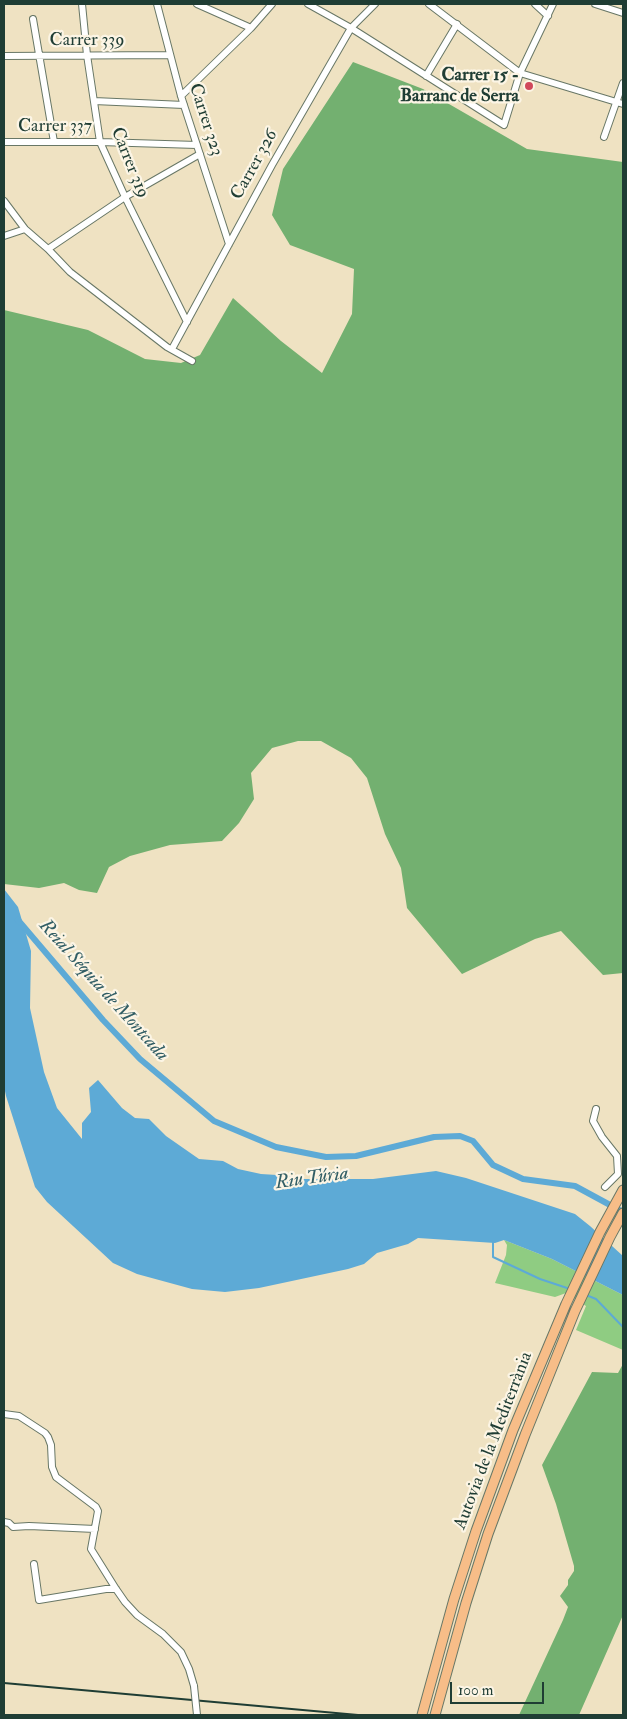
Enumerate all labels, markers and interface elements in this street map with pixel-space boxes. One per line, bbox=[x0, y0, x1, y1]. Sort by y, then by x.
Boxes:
street label: Carrer 339 bbox=[50, 30, 124, 52]
place label: Carrer 15 - Barranc de Serra bbox=[400, 65, 519, 108]
marker: Carrer 15 - Barranc de Serra bbox=[523, 80, 535, 92]
street label: Carrer 323 bbox=[183, 81, 227, 159]
street label: Carrer 337 bbox=[18, 116, 92, 138]
street label: Carrer 319 bbox=[105, 124, 153, 202]
street label: Carrer 326 bbox=[227, 126, 283, 204]
water label: Reial Séquia de Montcada bbox=[33, 916, 173, 1066]
water label: Riu Túria bbox=[274, 1163, 350, 1195]
street label: Autovia de la Mediterrània bbox=[450, 1349, 538, 1533]
scale bar bbox=[452, 1672, 546, 1704]
text: 100 m bbox=[458, 1681, 493, 1700]

